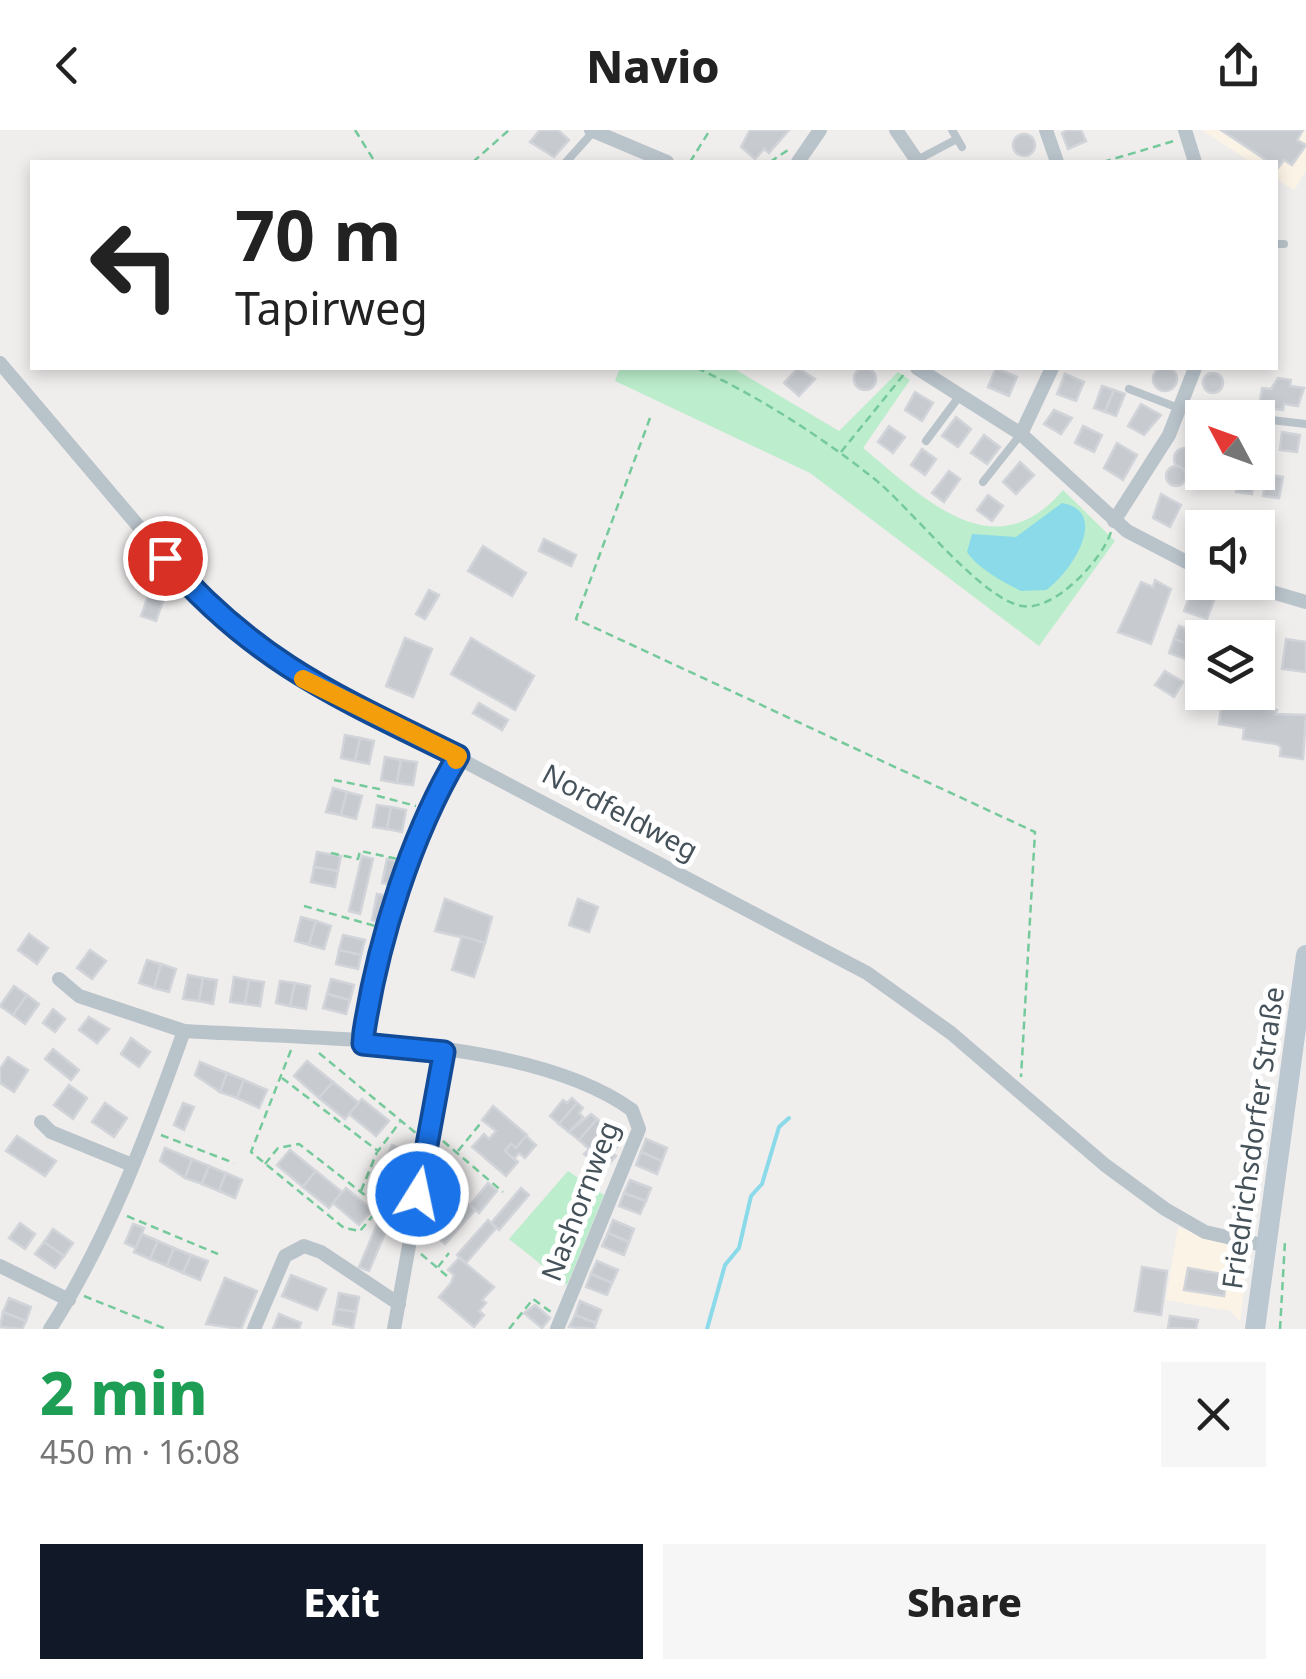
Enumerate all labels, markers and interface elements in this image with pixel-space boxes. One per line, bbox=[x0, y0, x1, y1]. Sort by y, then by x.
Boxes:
text: Navio bbox=[586, 35, 720, 96]
icon: back bbox=[40, 38, 95, 93]
icon: share bbox=[1211, 38, 1266, 93]
text: 70 m bbox=[235, 186, 402, 282]
icon: left bbox=[70, 200, 200, 330]
text: Tapirweg bbox=[235, 277, 428, 338]
north arrow bbox=[1185, 400, 1275, 490]
map controls bbox=[1185, 400, 1275, 710]
button: sound bbox=[1185, 510, 1275, 600]
pin bbox=[123, 516, 208, 601]
icon: arrive bbox=[138, 531, 193, 586]
button: layers bbox=[1185, 620, 1275, 710]
street label: Nordfeldweg bbox=[536, 754, 705, 868]
street label: Friedrichsdorfer Straße bbox=[1212, 984, 1292, 1291]
street label: Nashornweg bbox=[531, 1115, 627, 1286]
position arrow bbox=[366, 1142, 470, 1246]
text: 2 min bbox=[40, 1351, 208, 1433]
button: close bbox=[1161, 1362, 1266, 1467]
text: 450 m · 16:08 bbox=[40, 1430, 240, 1473]
button: Exit bbox=[40, 1544, 643, 1659]
button: Share bbox=[663, 1544, 1266, 1659]

